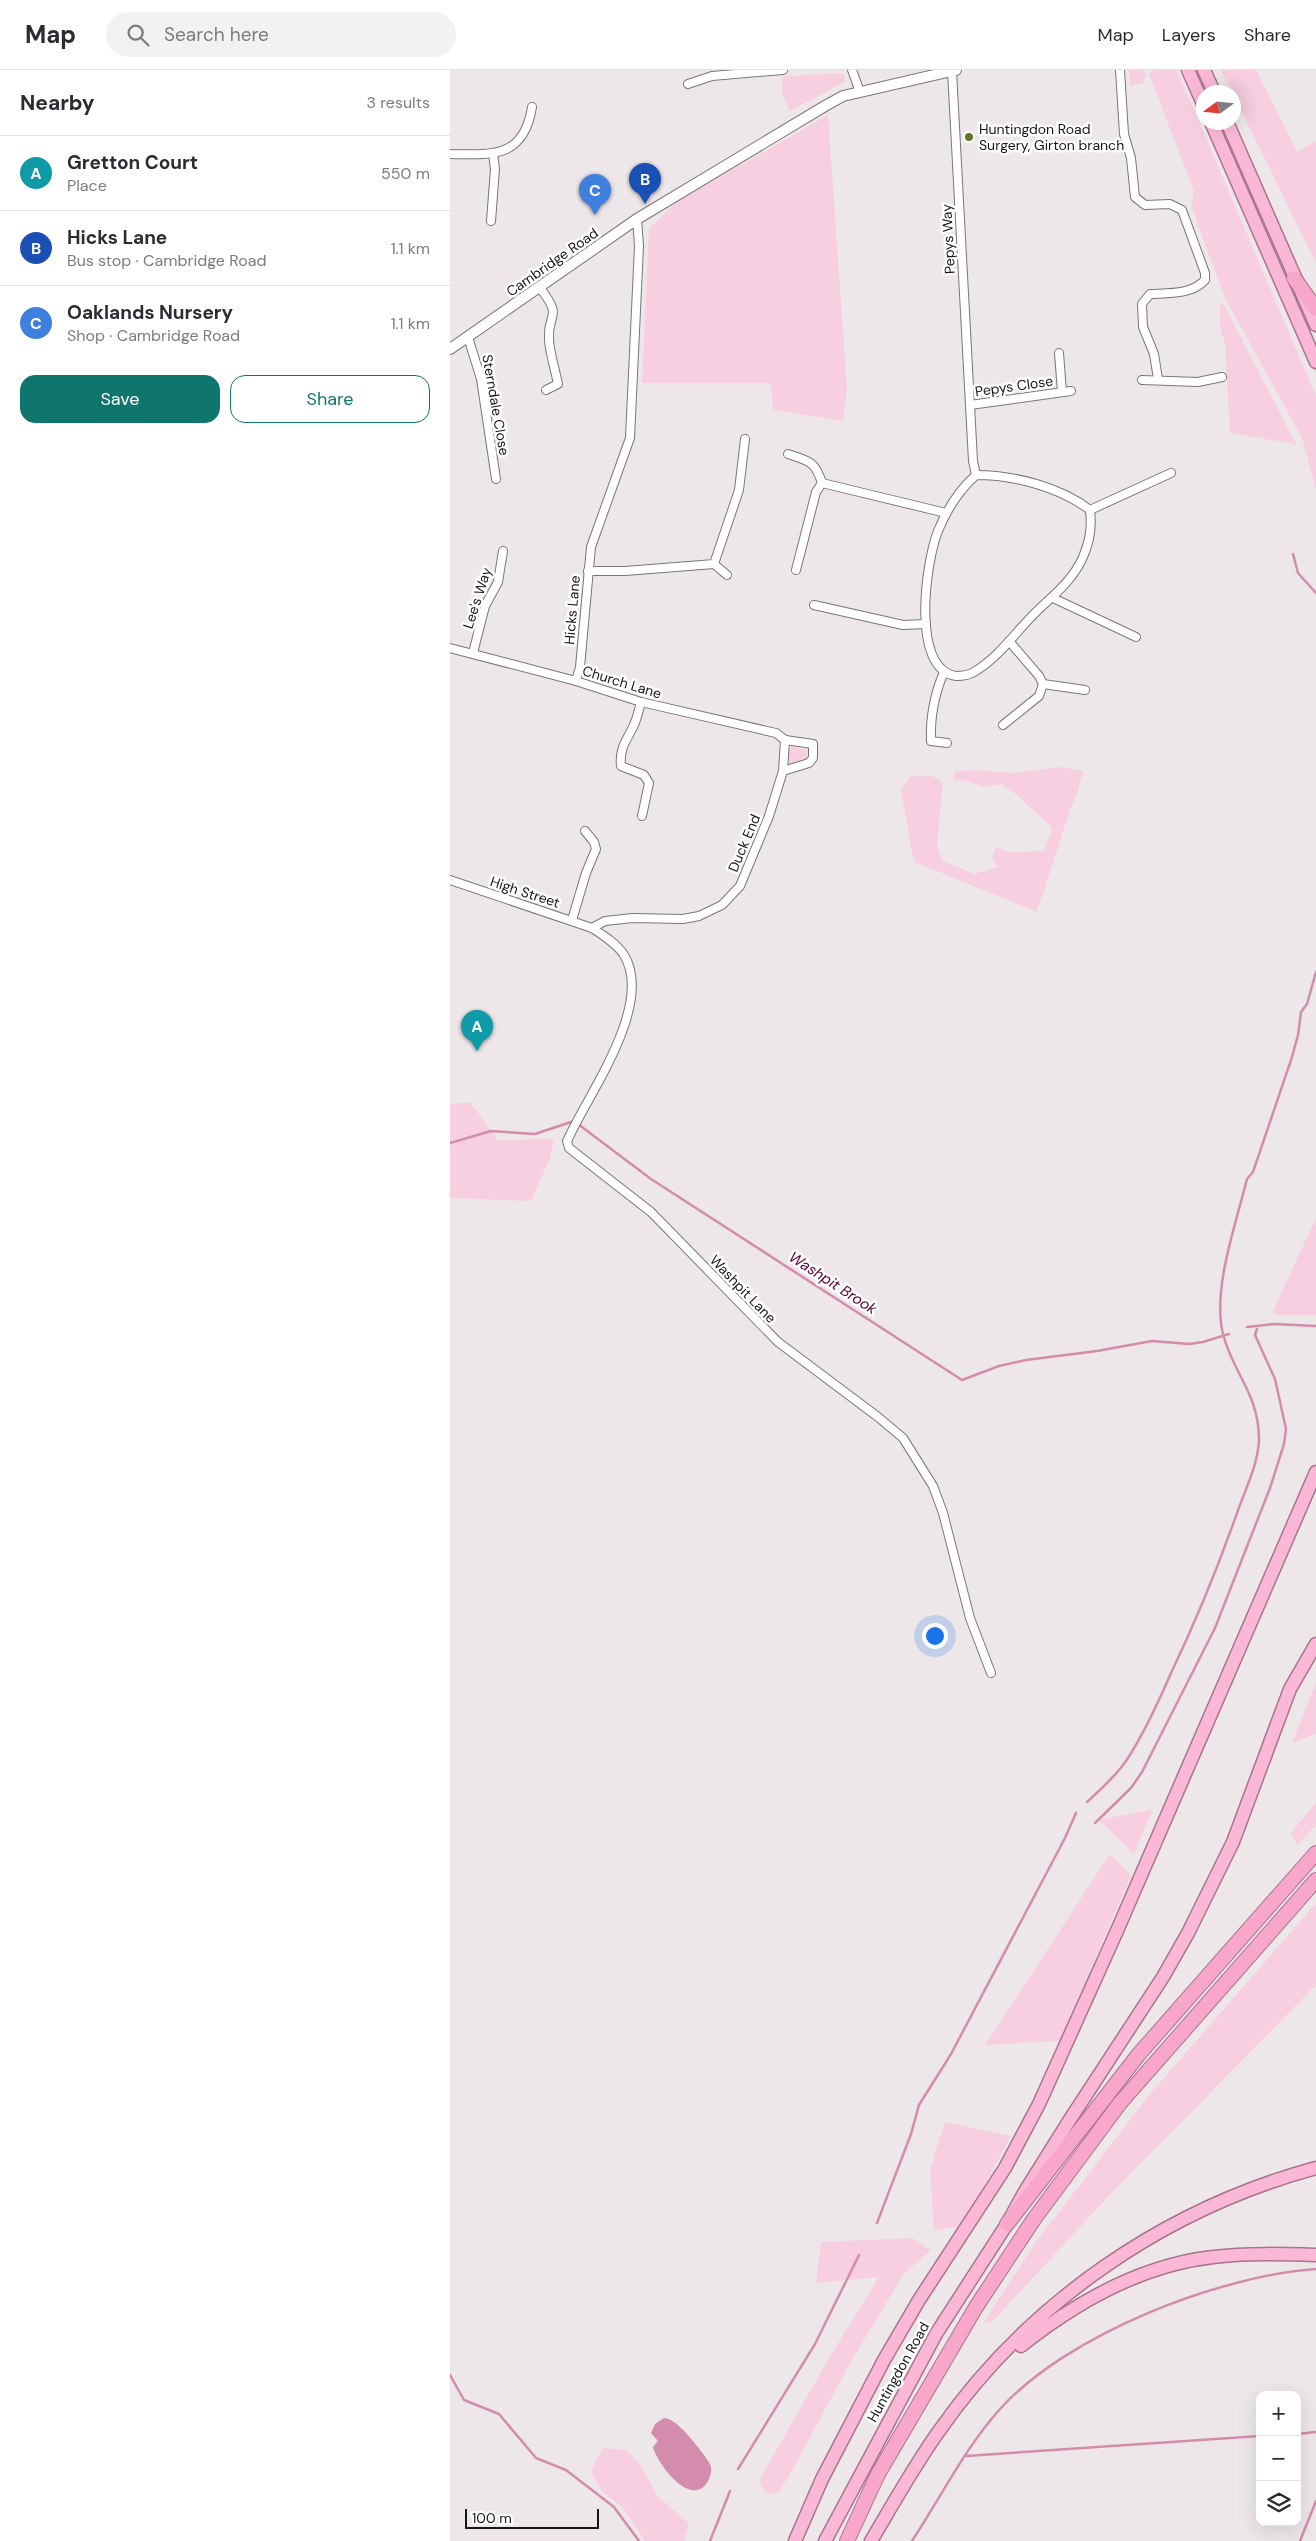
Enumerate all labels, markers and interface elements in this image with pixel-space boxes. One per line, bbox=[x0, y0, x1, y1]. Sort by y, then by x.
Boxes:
search box bbox=[106, 12, 456, 57]
text: Map bbox=[25, 19, 76, 50]
icon: search bbox=[124, 21, 152, 49]
text: Search here bbox=[164, 22, 269, 47]
text: Map bbox=[1098, 23, 1134, 47]
text: Layers bbox=[1162, 23, 1216, 47]
text: Share bbox=[1244, 23, 1291, 47]
north arrow bbox=[1196, 85, 1241, 130]
text: Nearby bbox=[20, 89, 94, 117]
text: 3 results bbox=[367, 92, 430, 113]
place label: Huntingdon Road Surgery, Girton branch bbox=[979, 120, 1124, 154]
marker: Huntingdon Road Surgery, Girton branch bbox=[963, 131, 975, 143]
text: Gretton Court bbox=[67, 150, 198, 175]
text: A bbox=[30, 163, 42, 184]
text: 550 m bbox=[381, 163, 430, 184]
pin: B bbox=[629, 163, 661, 204]
pin: C bbox=[579, 174, 611, 215]
text: Place bbox=[67, 175, 107, 196]
street label: Pepys Way bbox=[937, 203, 959, 274]
street label: Cambridge Road bbox=[503, 224, 601, 300]
text: Hicks Lane bbox=[67, 225, 167, 250]
text: B bbox=[31, 238, 41, 259]
text: 1.1 km bbox=[391, 238, 430, 259]
text: Bus stop · Cambridge Road bbox=[67, 250, 266, 271]
text: Oaklands Nursery bbox=[67, 300, 233, 325]
text: C bbox=[30, 313, 42, 334]
text: 1.1 km bbox=[391, 313, 430, 334]
text: Shop · Cambridge Road bbox=[67, 325, 240, 346]
street label: Sterndale Close bbox=[478, 353, 514, 457]
street label: Pepys Close bbox=[974, 372, 1054, 400]
button: Save bbox=[20, 375, 220, 423]
button: Share bbox=[230, 375, 430, 423]
street label: Lee's Way bbox=[459, 565, 495, 631]
street label: Hicks Lane bbox=[560, 575, 584, 645]
street label: Church Lane bbox=[580, 661, 664, 703]
street label: Duck End bbox=[724, 811, 764, 875]
street label: High Street bbox=[488, 872, 562, 912]
pin: A bbox=[461, 1010, 493, 1051]
water label: Washpit Brook bbox=[785, 1247, 881, 1319]
street label: Washpit Lane bbox=[706, 1251, 780, 1327]
your location bbox=[922, 1623, 948, 1649]
street label: Huntingdon Road bbox=[863, 2319, 933, 2425]
map controls bbox=[1256, 2391, 1301, 2526]
button: + bbox=[1256, 2391, 1301, 2436]
button: − bbox=[1256, 2436, 1301, 2481]
button: layers bbox=[1256, 2481, 1301, 2526]
scale bar bbox=[465, 2506, 599, 2529]
text: 100 m bbox=[472, 2509, 512, 2527]

